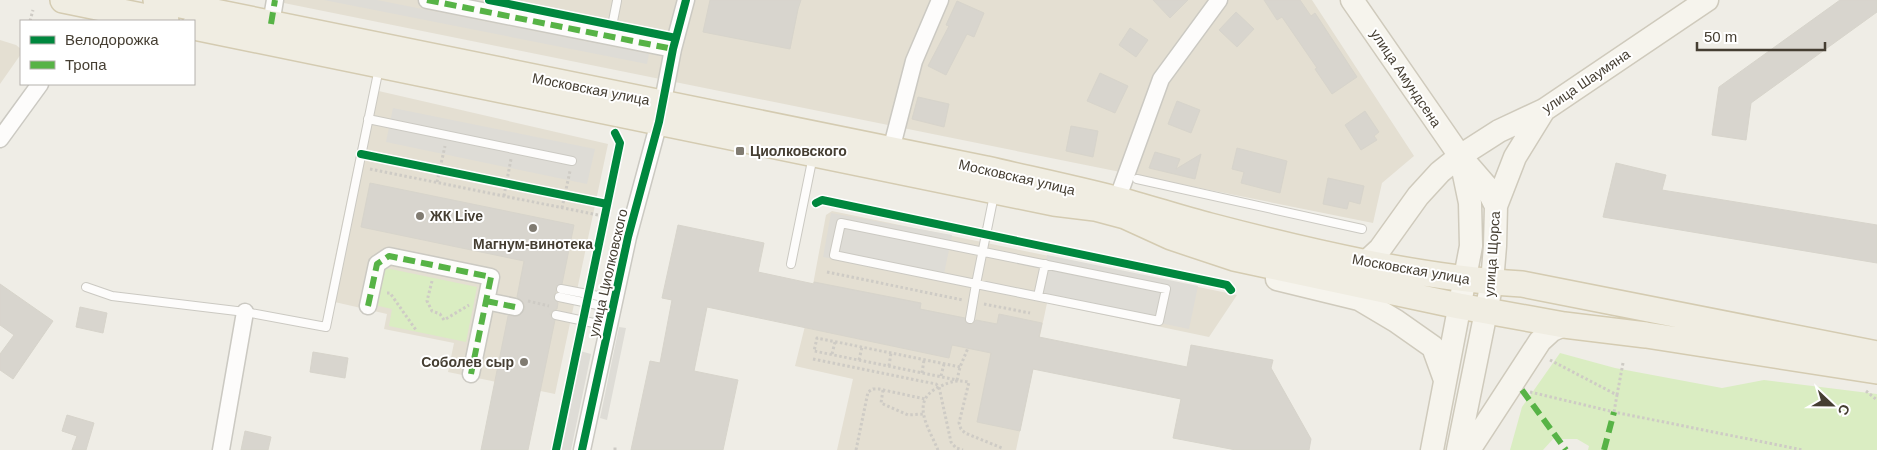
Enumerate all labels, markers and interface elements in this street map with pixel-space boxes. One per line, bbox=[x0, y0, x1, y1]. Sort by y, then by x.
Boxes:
legend bbox=[20, 20, 195, 85]
scale bar bbox=[1697, 20, 1824, 52]
street label: улица Амундсена bbox=[1367, 26, 1445, 130]
text: 50 m bbox=[1704, 28, 1737, 45]
text: Велодорожка bbox=[65, 31, 159, 48]
street label: улица Шаумяна bbox=[1539, 46, 1633, 116]
text: Тропа bbox=[65, 56, 107, 73]
street label: Московская улица bbox=[531, 70, 651, 108]
place label: Циолковского bbox=[750, 143, 847, 159]
marker: Циолковского bbox=[734, 145, 746, 157]
street label: Московская улица bbox=[957, 156, 1077, 198]
street label: улица Циолковского bbox=[585, 207, 631, 339]
place label: ЖК Live bbox=[429, 208, 483, 224]
marker: ЖК Live bbox=[414, 210, 426, 222]
street label: улица Щорса bbox=[1481, 210, 1503, 297]
marker: Магнум-винотека bbox=[527, 222, 539, 234]
place label: Магнум-винотека bbox=[473, 236, 593, 252]
street label: Московская улица bbox=[1351, 251, 1471, 287]
place label: Соболев сыр bbox=[421, 354, 514, 370]
marker: Соболев сыр bbox=[518, 356, 530, 368]
north arrow bbox=[1807, 380, 1857, 430]
text: С bbox=[1835, 402, 1853, 418]

